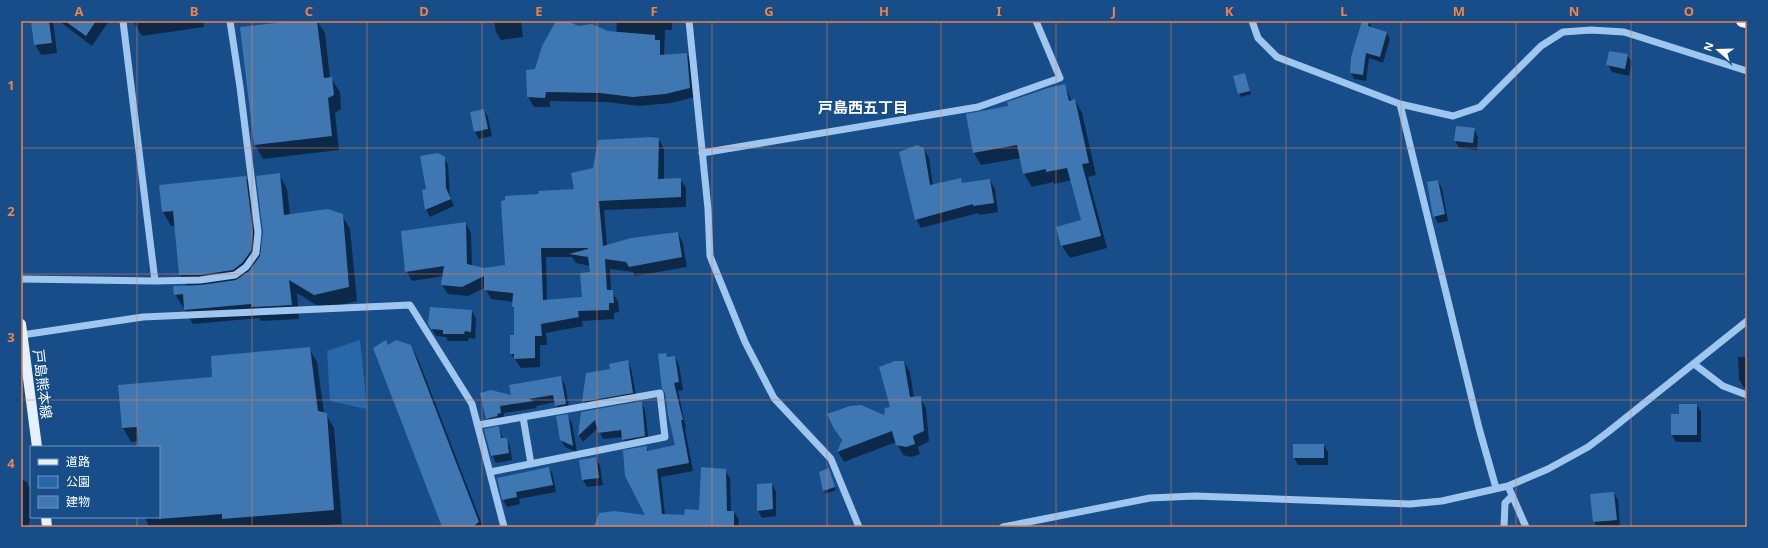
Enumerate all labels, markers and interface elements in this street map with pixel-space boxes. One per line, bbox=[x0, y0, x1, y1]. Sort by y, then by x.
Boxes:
text: A bbox=[75, 2, 84, 20]
text: B bbox=[190, 2, 198, 20]
text: C bbox=[305, 2, 313, 20]
text: D bbox=[419, 2, 429, 20]
text: E bbox=[535, 2, 543, 20]
text: F bbox=[650, 2, 658, 20]
text: G bbox=[764, 2, 774, 20]
text: H bbox=[879, 2, 889, 20]
text: I bbox=[996, 2, 1002, 20]
text: J bbox=[1111, 2, 1116, 20]
text: K bbox=[1225, 2, 1234, 20]
text: L bbox=[1340, 2, 1348, 20]
text: M bbox=[1453, 2, 1465, 20]
text: N bbox=[1569, 2, 1579, 20]
text: O bbox=[1684, 2, 1694, 20]
north arrow bbox=[1698, 30, 1738, 70]
text: N bbox=[1700, 40, 1717, 53]
text: 1 bbox=[7, 76, 15, 94]
district label: 戸島西五丁目 bbox=[818, 97, 908, 117]
text: 2 bbox=[7, 202, 15, 220]
text: 3 bbox=[7, 328, 15, 346]
street label: 戸島熊本線 bbox=[29, 348, 57, 420]
legend bbox=[30, 446, 160, 518]
text: 道路 bbox=[66, 453, 90, 470]
text: 4 bbox=[7, 454, 15, 472]
text: 公園 bbox=[66, 473, 90, 490]
text: 建物 bbox=[66, 493, 90, 510]

